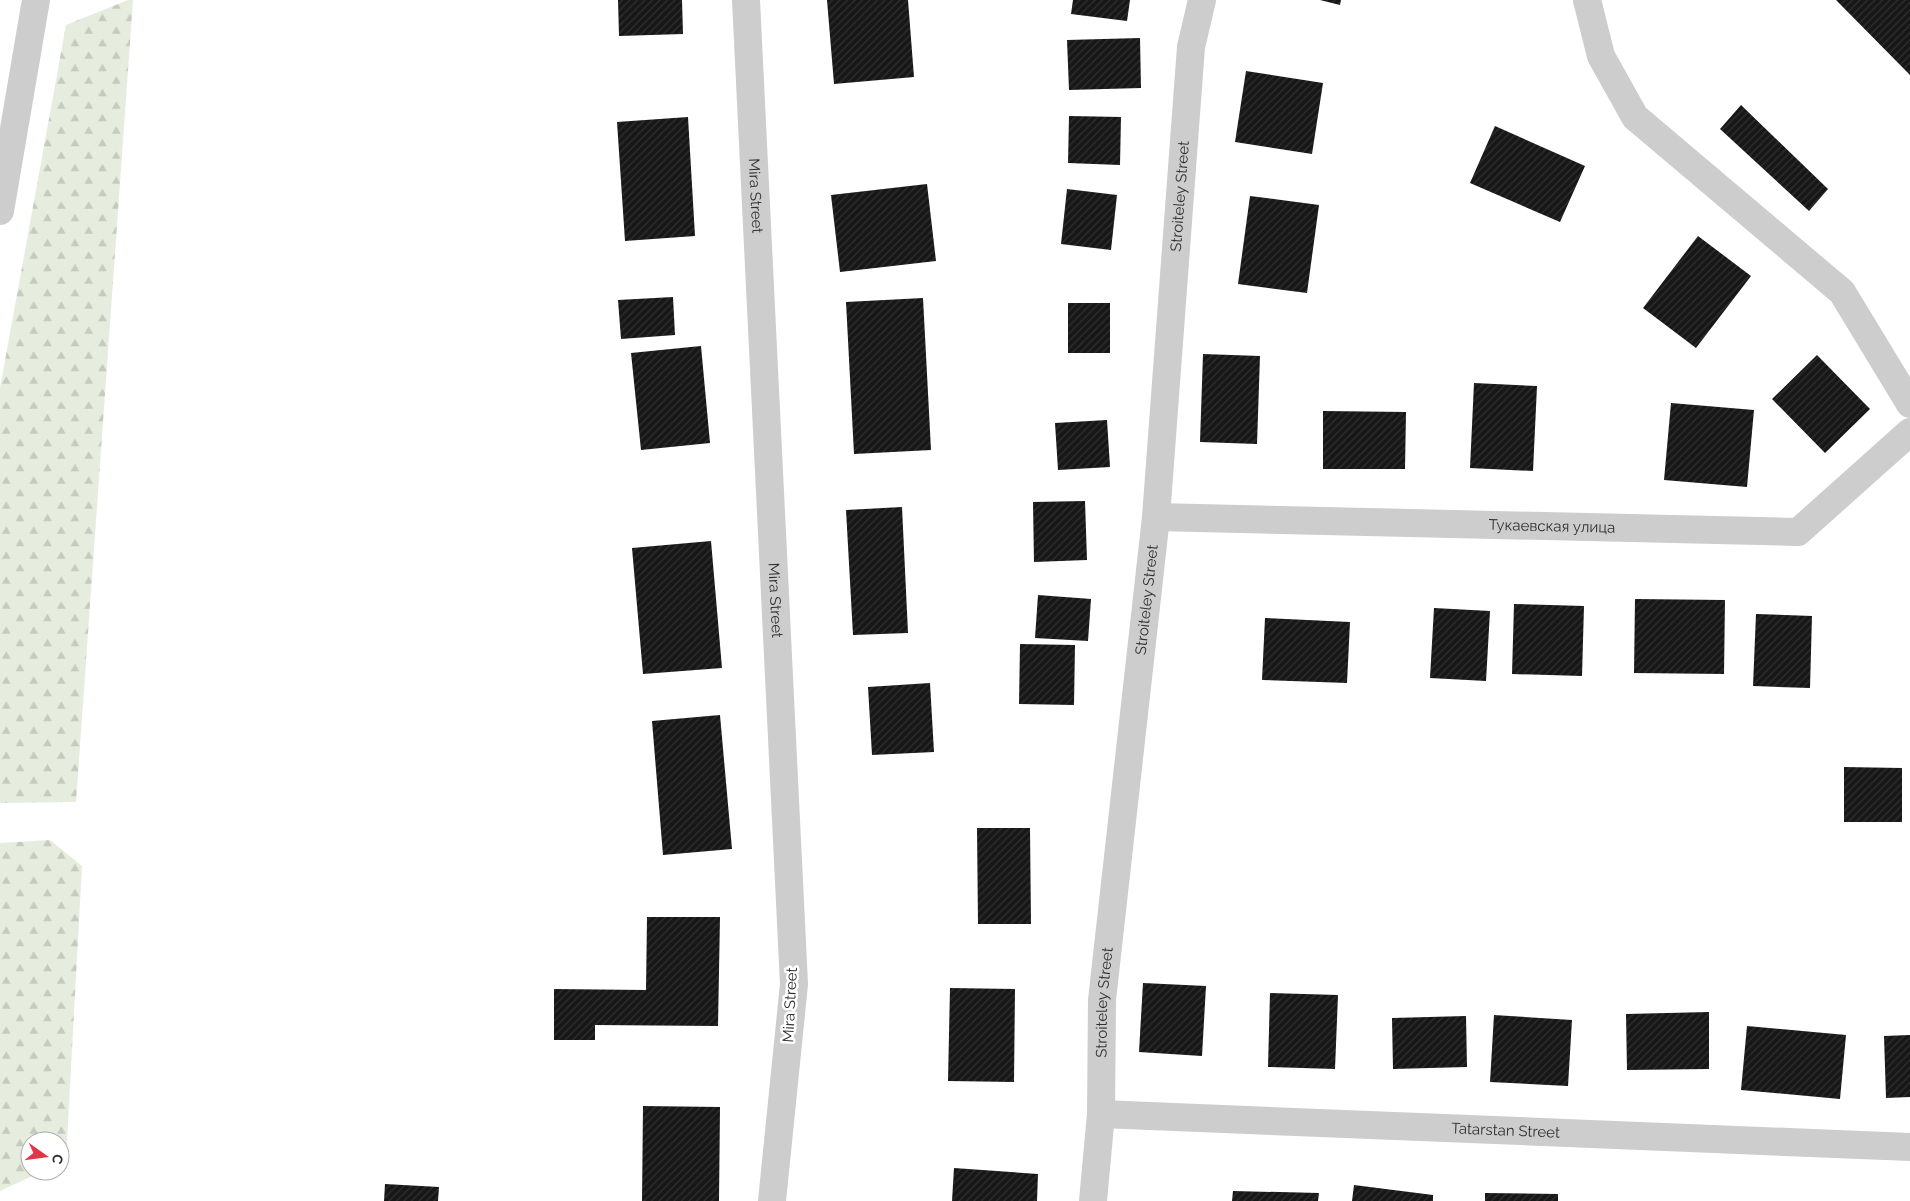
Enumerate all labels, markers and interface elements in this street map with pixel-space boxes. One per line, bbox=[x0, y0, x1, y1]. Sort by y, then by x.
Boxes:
street label: Stroiteley Street bbox=[1167, 140, 1193, 252]
street label: Mira Street bbox=[745, 158, 766, 234]
street label: Тукаевская улица bbox=[1488, 516, 1615, 537]
street label: Stroiteley Street bbox=[1132, 544, 1162, 656]
street label: Mira Street bbox=[764, 562, 786, 638]
street label: Stroiteley Street bbox=[1092, 946, 1117, 1058]
street label: Mira Street bbox=[779, 967, 801, 1043]
street label: Tatarstan Street bbox=[1451, 1119, 1560, 1142]
north arrow bbox=[20, 1131, 70, 1181]
text: С bbox=[49, 1153, 67, 1166]

